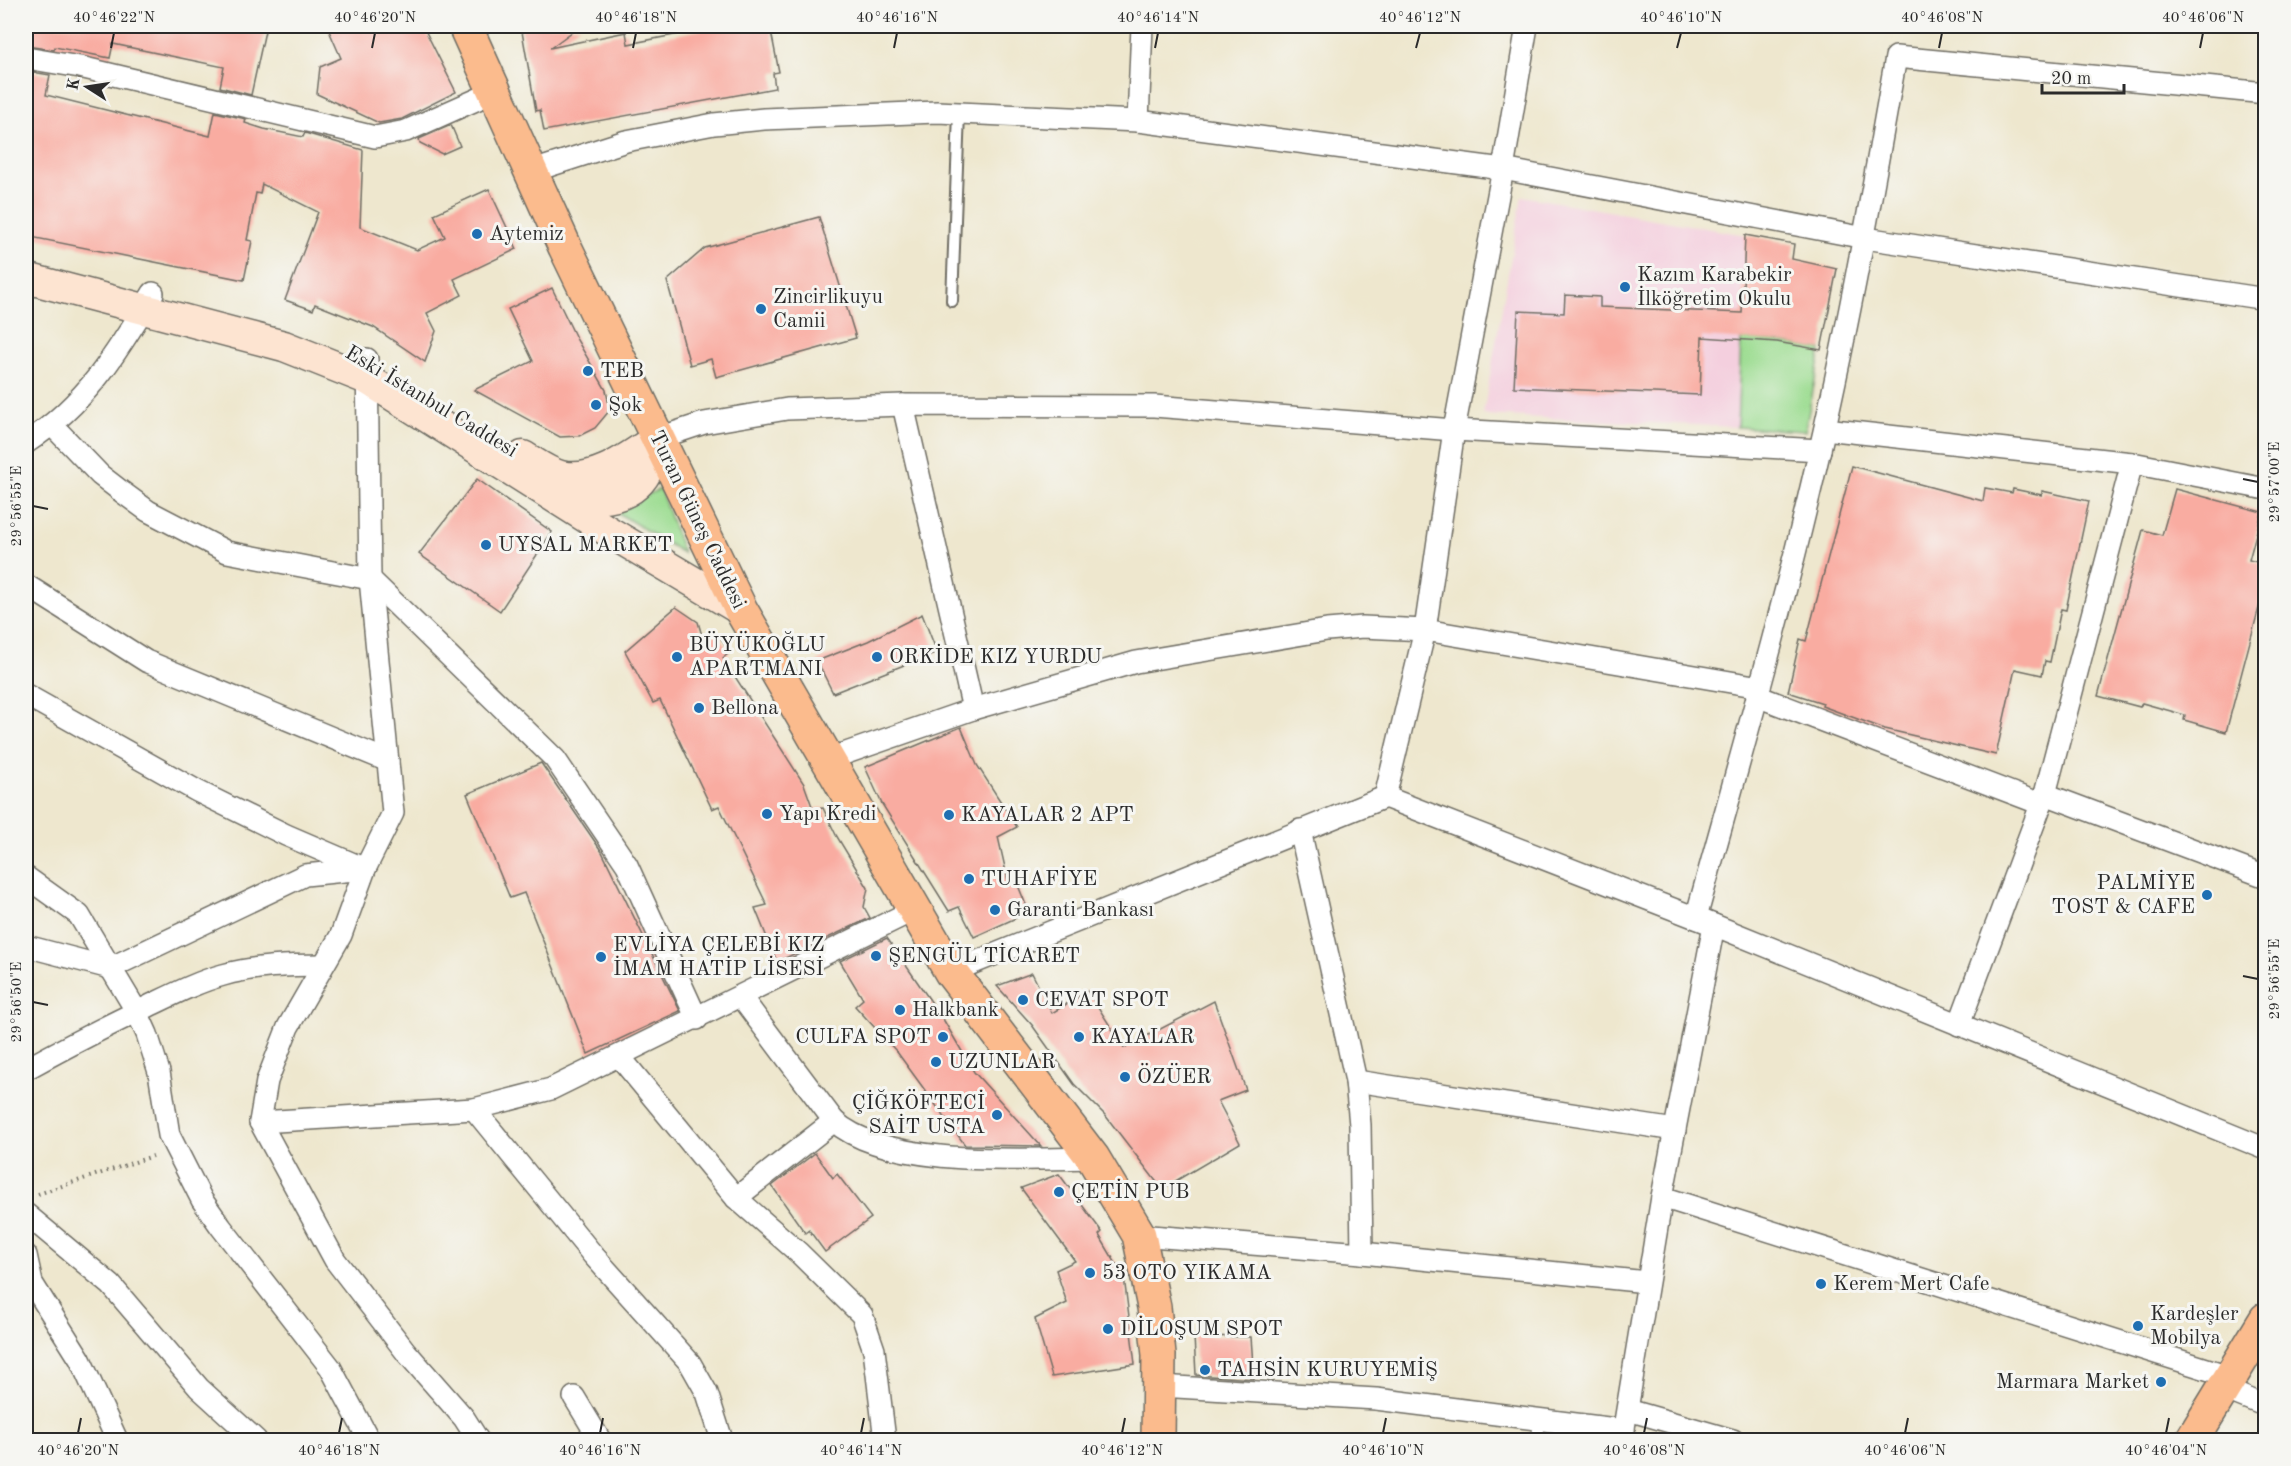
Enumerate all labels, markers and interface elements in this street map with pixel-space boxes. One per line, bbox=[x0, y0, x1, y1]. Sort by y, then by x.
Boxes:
text: 40°46'22"N bbox=[73, 11, 155, 26]
text: 40°46'20"N bbox=[334, 11, 416, 26]
text: 40°46'18"N bbox=[595, 11, 677, 26]
text: 40°46'16"N bbox=[856, 11, 938, 26]
text: 40°46'14"N bbox=[1117, 11, 1199, 26]
text: 40°46'12"N bbox=[1379, 11, 1461, 26]
text: 40°46'10"N bbox=[1640, 11, 1722, 26]
text: 40°46'08"N bbox=[1901, 11, 1983, 26]
text: 40°46'06"N bbox=[2162, 11, 2244, 26]
north arrow bbox=[57, 57, 117, 117]
scale bar bbox=[2042, 57, 2124, 95]
text: 20 m bbox=[2051, 70, 2091, 88]
text: K bbox=[65, 77, 83, 92]
place label: Aytemiz bbox=[489, 224, 564, 245]
marker: Aytemiz bbox=[470, 227, 484, 241]
place label: Kazım Karabekir İlköğretim Okulu bbox=[1637, 265, 1792, 310]
marker: Kazım Karabekir İlköğretim Okulu bbox=[1618, 280, 1632, 294]
place label: Zincirlikuyu Camii bbox=[773, 287, 883, 332]
marker: Zincirlikuyu Camii bbox=[754, 302, 768, 316]
street label: Eski İstanbul Caddesi bbox=[341, 339, 523, 462]
place label: TEB bbox=[600, 361, 644, 382]
marker: TEB bbox=[581, 364, 595, 378]
place label: Şok bbox=[608, 395, 642, 416]
marker: Şok bbox=[589, 398, 603, 412]
street label: Turan Güneş Caddesi bbox=[645, 428, 749, 612]
text: 29°57'00"E bbox=[2268, 442, 2283, 522]
text: 29°56'55"E bbox=[10, 466, 25, 546]
place label: UYSAL MARKET bbox=[498, 535, 672, 556]
marker: UYSAL MARKET bbox=[479, 538, 493, 552]
place label: BÜYÜKOĞLU APARTMANI bbox=[689, 631, 825, 680]
place label: ORKİDE KIZ YURDU bbox=[889, 643, 1102, 668]
marker: BÜYÜKOĞLU APARTMANI bbox=[670, 650, 684, 664]
marker: ORKİDE KIZ YURDU bbox=[870, 650, 884, 664]
place label: Bellona bbox=[711, 698, 779, 719]
marker: Bellona bbox=[692, 701, 706, 715]
place label: Yapı Kredi bbox=[779, 804, 877, 825]
place label: KAYALAR 2 APT bbox=[961, 805, 1134, 826]
marker: Yapı Kredi bbox=[760, 807, 774, 821]
marker: KAYALAR 2 APT bbox=[942, 808, 956, 822]
place label: TUHAFİYE bbox=[981, 865, 1097, 890]
place label: PALMİYE TOST & CAFE bbox=[2051, 869, 2195, 918]
marker: TUHAFİYE bbox=[962, 872, 976, 886]
marker: PALMİYE TOST & CAFE bbox=[2200, 888, 2214, 902]
place label: Garanti Bankası bbox=[1007, 900, 1154, 921]
marker: Garanti Bankası bbox=[988, 903, 1002, 917]
place label: EVLİYA ÇELEBİ KIZ İMAM HATİP LİSESİ bbox=[613, 931, 825, 980]
text: 29°56'55"E bbox=[2268, 939, 2283, 1019]
place label: ŞENGÜL TİCARET bbox=[888, 942, 1080, 967]
marker: ŞENGÜL TİCARET bbox=[869, 949, 883, 963]
marker: EVLİYA ÇELEBİ KIZ İMAM HATİP LİSESİ bbox=[594, 950, 608, 964]
text: 29°56'50"E bbox=[10, 962, 25, 1042]
place label: CEVAT SPOT bbox=[1035, 990, 1169, 1011]
marker: CEVAT SPOT bbox=[1016, 993, 1030, 1007]
place label: Halkbank bbox=[912, 1000, 999, 1021]
marker: Halkbank bbox=[893, 1003, 907, 1017]
place label: CULFA SPOT bbox=[795, 1027, 931, 1048]
place label: KAYALAR bbox=[1091, 1027, 1195, 1048]
marker: CULFA SPOT bbox=[936, 1030, 950, 1044]
marker: KAYALAR bbox=[1072, 1030, 1086, 1044]
place label: UZUNLAR bbox=[948, 1052, 1056, 1073]
marker: UZUNLAR bbox=[929, 1055, 943, 1069]
place label: ÖZÜER bbox=[1137, 1063, 1211, 1088]
marker: ÖZÜER bbox=[1118, 1070, 1132, 1084]
place label: ÇİĞKÖFTECİ SAİT USTA bbox=[852, 1089, 985, 1138]
marker: ÇİĞKÖFTECİ SAİT USTA bbox=[990, 1108, 1004, 1122]
place label: ÇETİN PUB bbox=[1071, 1178, 1190, 1203]
marker: ÇETİN PUB bbox=[1052, 1185, 1066, 1199]
place label: 53 OTO YIKAMA bbox=[1102, 1263, 1272, 1284]
marker: 53 OTO YIKAMA bbox=[1083, 1266, 1097, 1280]
place label: Kerem Mert Cafe bbox=[1833, 1274, 1990, 1295]
marker: Kerem Mert Cafe bbox=[1814, 1277, 1828, 1291]
place label: Kardeşler Mobilya bbox=[2150, 1304, 2239, 1349]
place label: DİLOŞUM SPOT bbox=[1120, 1315, 1283, 1340]
marker: Kardeşler Mobilya bbox=[2131, 1319, 2145, 1333]
marker: DİLOŞUM SPOT bbox=[1101, 1322, 1115, 1336]
place label: TAHSİN KURUYEMİŞ bbox=[1217, 1356, 1438, 1381]
marker: TAHSİN KURUYEMİŞ bbox=[1198, 1363, 1212, 1377]
place label: Marmara Market bbox=[1996, 1372, 2149, 1393]
marker: Marmara Market bbox=[2154, 1375, 2168, 1389]
text: 40°46'20"N bbox=[37, 1444, 119, 1459]
text: 40°46'18"N bbox=[298, 1444, 380, 1459]
text: 40°46'16"N bbox=[559, 1444, 641, 1459]
text: 40°46'14"N bbox=[820, 1444, 902, 1459]
text: 40°46'12"N bbox=[1081, 1444, 1163, 1459]
text: 40°46'10"N bbox=[1342, 1444, 1424, 1459]
text: 40°46'08"N bbox=[1603, 1444, 1685, 1459]
text: 40°46'06"N bbox=[1864, 1444, 1946, 1459]
text: 40°46'04"N bbox=[2125, 1444, 2207, 1459]

